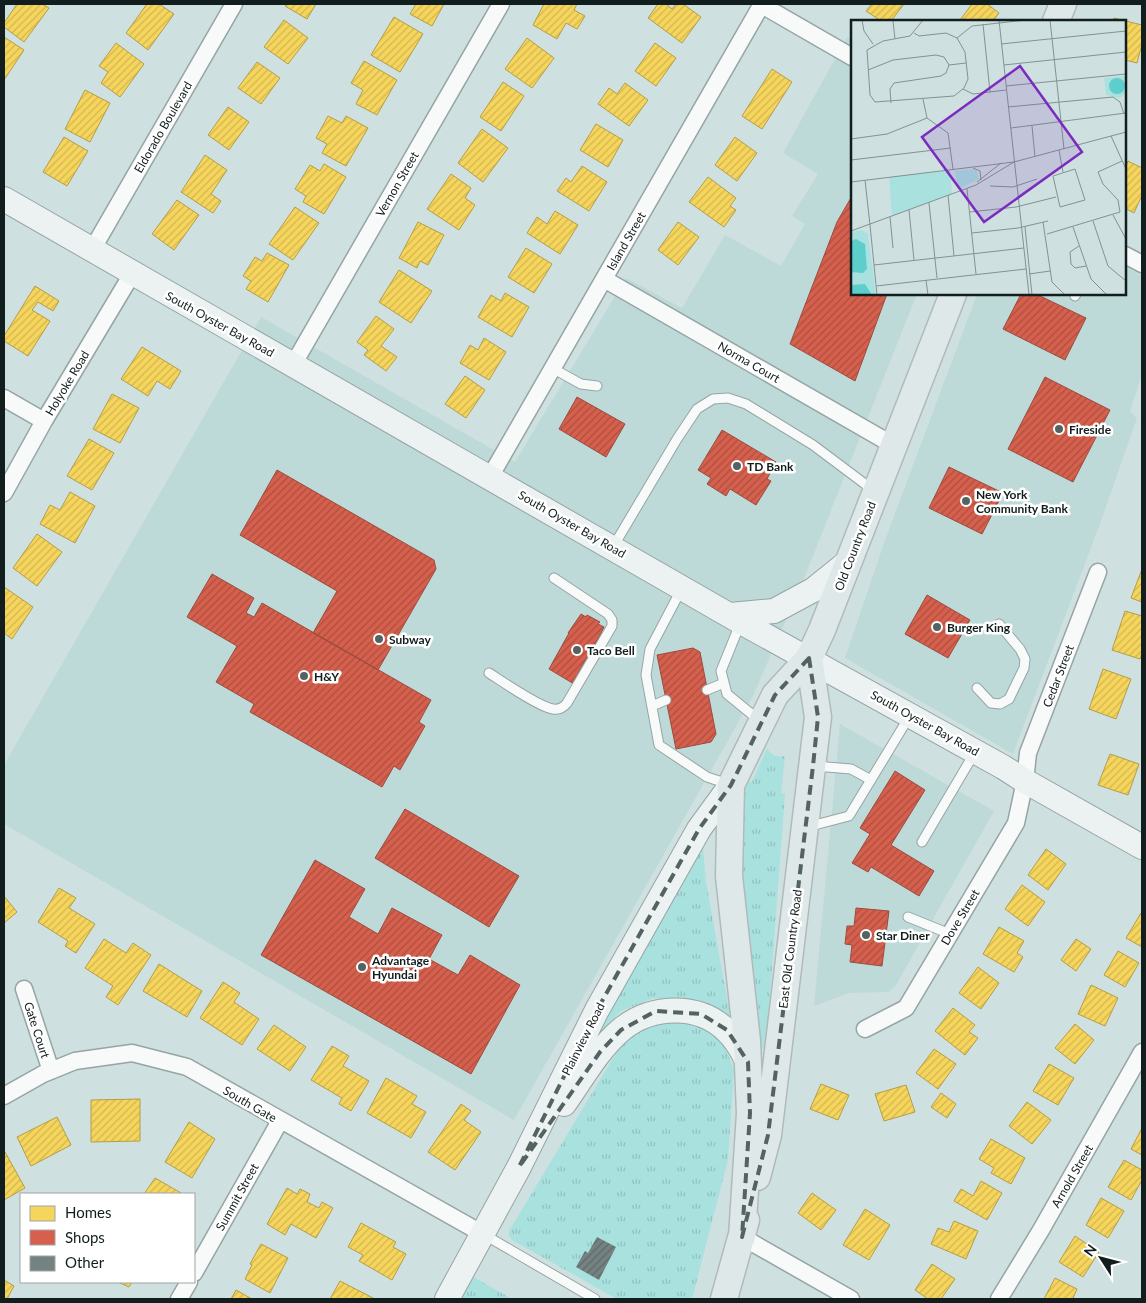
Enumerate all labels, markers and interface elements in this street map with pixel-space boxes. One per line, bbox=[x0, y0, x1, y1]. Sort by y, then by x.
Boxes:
inset map bbox=[851, 20, 1126, 295]
street label: Eldorado Boulevard bbox=[131, 79, 195, 175]
street label: Vernon Street bbox=[372, 148, 422, 219]
street label: Island Street bbox=[603, 208, 649, 273]
street label: South Oyster Bay Road bbox=[163, 288, 277, 360]
street label: Norma Court bbox=[715, 338, 783, 386]
street label: Holyoke Road bbox=[42, 348, 92, 418]
place label: Fireside bbox=[1069, 422, 1112, 437]
marker: Fireside bbox=[1053, 423, 1065, 435]
place label: TD Bank bbox=[747, 459, 794, 474]
marker: TD Bank bbox=[731, 460, 743, 472]
street label: South Oyster Bay Road bbox=[516, 487, 628, 561]
place label: New York Community Bank bbox=[976, 487, 1068, 516]
marker: New York Community Bank bbox=[960, 495, 972, 507]
street label: Old Country Road bbox=[831, 499, 879, 593]
place label: Burger King bbox=[947, 620, 1011, 635]
marker: Burger King bbox=[931, 621, 943, 633]
place label: Subway bbox=[389, 632, 431, 647]
marker: Subway bbox=[373, 633, 385, 645]
street label: Cedar Street bbox=[1039, 642, 1077, 709]
place label: Taco Bell bbox=[587, 643, 635, 658]
marker: Taco Bell bbox=[571, 644, 583, 656]
place label: H&Y bbox=[314, 669, 339, 684]
marker: H&Y bbox=[298, 670, 310, 682]
street label: South Oyster Bay Road bbox=[868, 687, 982, 759]
street label: Dove Street bbox=[937, 886, 983, 948]
street label: East Old Country Road bbox=[775, 889, 805, 1009]
place label: Star Diner bbox=[876, 928, 930, 943]
marker: Star Diner bbox=[860, 929, 872, 941]
place label: Advantage Hyundai bbox=[371, 953, 430, 982]
marker: Advantage Hyundai bbox=[356, 961, 368, 973]
street label: Gate Court bbox=[21, 1000, 53, 1061]
street label: Plainview Road bbox=[558, 1000, 608, 1078]
street label: South Gate bbox=[221, 1083, 279, 1125]
street label: Arnold Street bbox=[1048, 1141, 1096, 1210]
street label: Summit Street bbox=[212, 1160, 262, 1233]
legend bbox=[20, 1193, 195, 1283]
text: Homes bbox=[65, 1203, 111, 1221]
text: Shops bbox=[65, 1228, 105, 1246]
north arrow bbox=[1076, 1233, 1126, 1283]
text: N bbox=[1080, 1241, 1100, 1259]
text: Other bbox=[65, 1253, 105, 1271]

